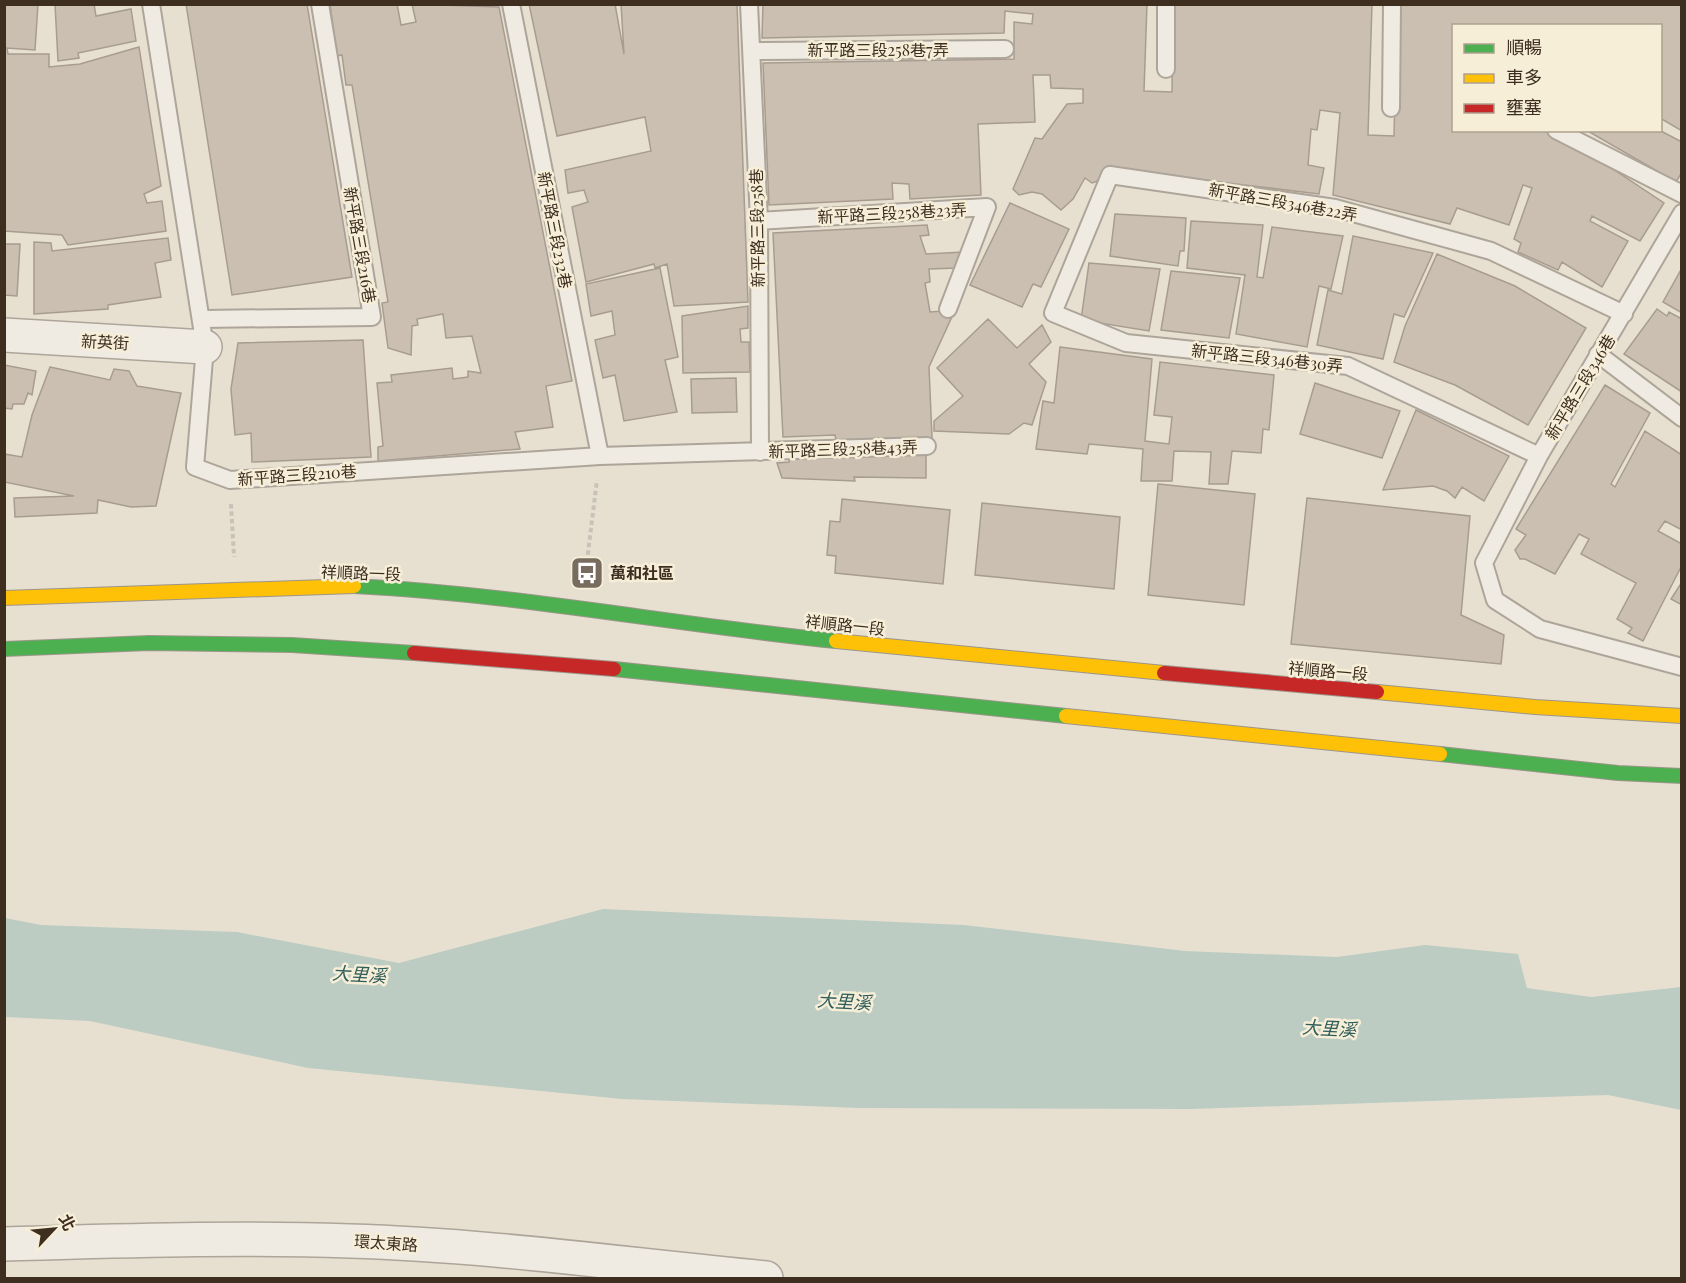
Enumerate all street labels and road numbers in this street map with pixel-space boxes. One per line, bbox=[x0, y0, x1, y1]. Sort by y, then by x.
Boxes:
street label: 新平路三段258巷7弄 bbox=[807, 39, 949, 60]
street label: 新平路三段258巷 bbox=[745, 169, 768, 287]
street label: 新平路三段232巷 bbox=[534, 170, 577, 290]
street label: 新平路三段346巷22弄 bbox=[1207, 178, 1359, 225]
street label: 新平路三段216巷 bbox=[340, 185, 381, 305]
street label: 新平路三段258巷23弄 bbox=[817, 198, 967, 227]
street label: 新英街 bbox=[81, 330, 130, 353]
street label: 新平路三段346巷 bbox=[1540, 330, 1619, 443]
street label: 新平路三段346巷30弄 bbox=[1190, 339, 1344, 376]
street label: 新平路三段258巷43弄 bbox=[768, 435, 918, 462]
street label: 新平路三段210巷 bbox=[237, 460, 357, 489]
street label: 祥順路一段 bbox=[321, 561, 401, 584]
street label: 祥順路一段 bbox=[804, 610, 886, 639]
street label: 祥順路一段 bbox=[1287, 657, 1369, 684]
street label: 環太東路 bbox=[353, 1230, 419, 1255]

